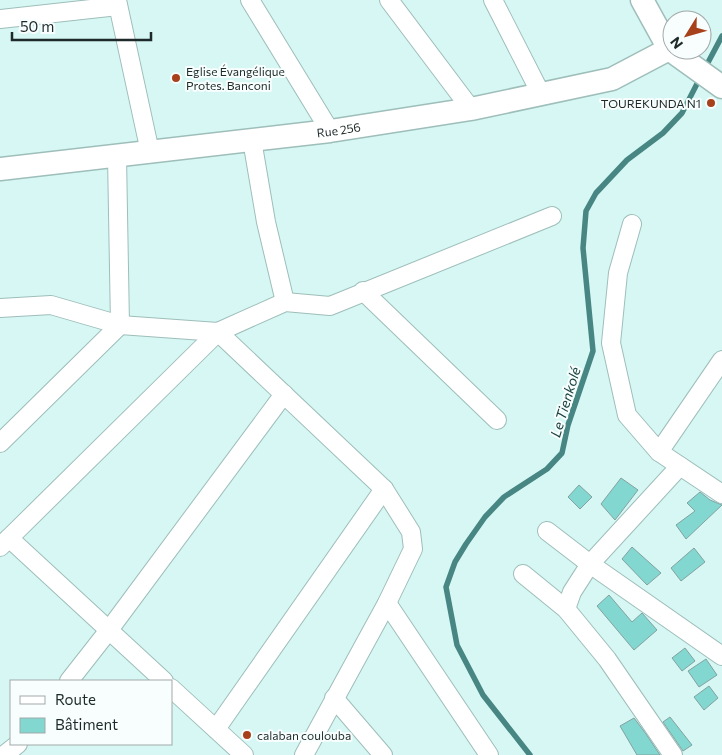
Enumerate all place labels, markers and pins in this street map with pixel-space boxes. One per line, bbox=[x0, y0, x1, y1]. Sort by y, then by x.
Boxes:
place label: Eglise Évangélique Protes. Banconi bbox=[186, 64, 285, 92]
marker: Eglise Évangélique Protes. Banconi bbox=[170, 72, 182, 84]
place label: TOUREKUNDA N1 bbox=[601, 96, 701, 110]
marker: TOUREKUNDA N1 bbox=[705, 97, 717, 109]
place label: calaban coulouba bbox=[257, 728, 351, 742]
marker: calaban coulouba bbox=[241, 729, 253, 741]

